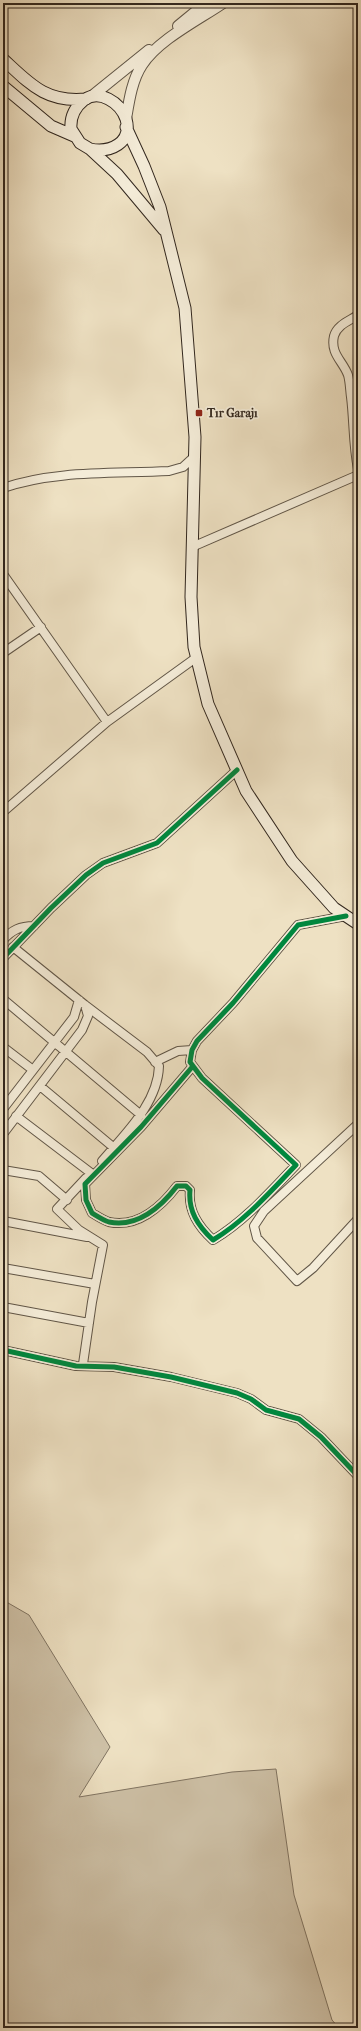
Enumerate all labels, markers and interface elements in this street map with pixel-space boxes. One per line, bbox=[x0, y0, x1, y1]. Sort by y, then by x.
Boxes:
place label: Tır Garajı bbox=[206, 406, 258, 420]
marker: Tır Garajı bbox=[194, 408, 204, 418]

